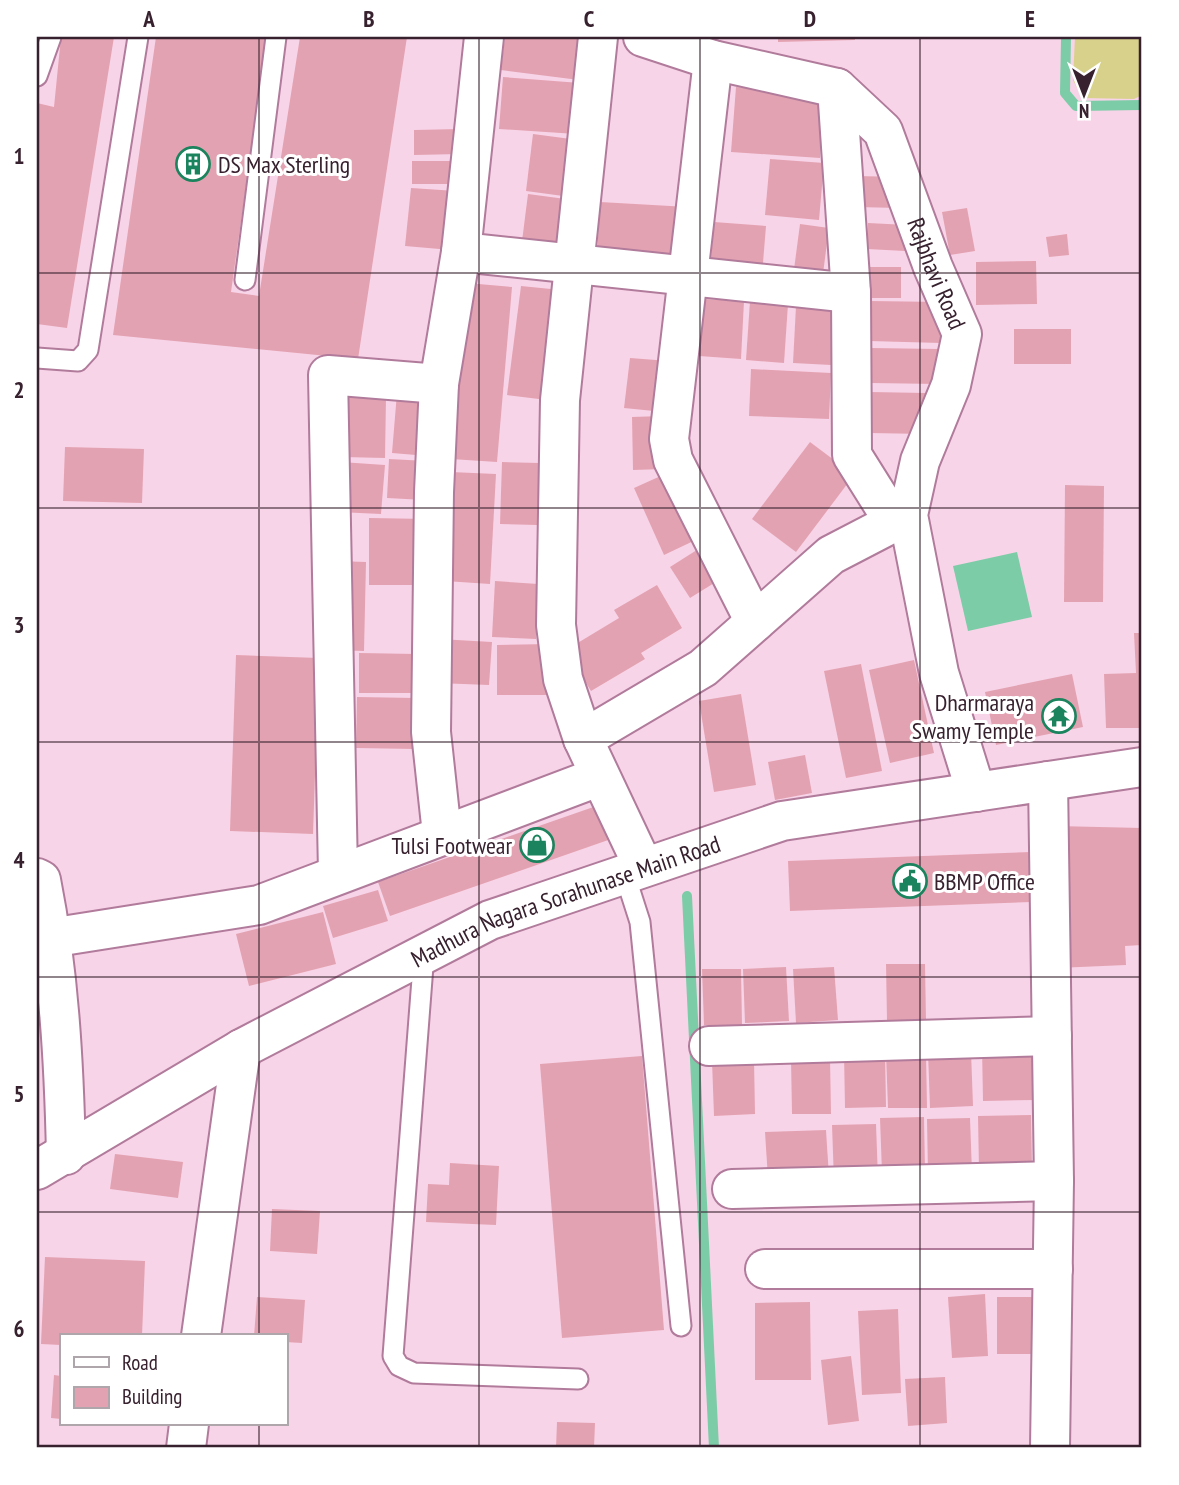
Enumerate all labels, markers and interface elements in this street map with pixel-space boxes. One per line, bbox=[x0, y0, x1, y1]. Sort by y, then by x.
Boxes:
text: A bbox=[142, 4, 155, 33]
text: B bbox=[363, 4, 375, 33]
text: C bbox=[584, 4, 595, 33]
text: D bbox=[804, 4, 816, 33]
text: E bbox=[1025, 4, 1035, 33]
north arrow bbox=[1050, 60, 1120, 130]
text: N bbox=[1079, 99, 1089, 123]
text: 1 bbox=[14, 141, 25, 170]
building icon: DS Max Sterling bbox=[174, 145, 212, 183]
place label: DS Max Sterling bbox=[218, 149, 350, 180]
street label: Rajbhavi Road bbox=[901, 213, 973, 334]
text: 2 bbox=[14, 375, 25, 404]
text: 3 bbox=[14, 610, 25, 639]
place label: Dharmaraya Swamy Temple bbox=[912, 687, 1034, 746]
temple icon: Dharmaraya Swamy Temple bbox=[1040, 697, 1078, 735]
shop icon: Tulsi Footwear bbox=[518, 826, 556, 864]
street label: Madhura Nagara Sorahunase Main Road bbox=[405, 828, 724, 974]
place label: Tulsi Footwear bbox=[392, 830, 512, 861]
text: 4 bbox=[14, 845, 25, 874]
public building icon: BBMP Office bbox=[891, 862, 929, 900]
place label: BBMP Office bbox=[934, 866, 1035, 897]
text: 5 bbox=[14, 1079, 25, 1108]
text: 6 bbox=[14, 1314, 25, 1343]
legend bbox=[60, 1334, 287, 1426]
text: Road bbox=[122, 1349, 158, 1376]
text: Building bbox=[122, 1383, 182, 1410]

